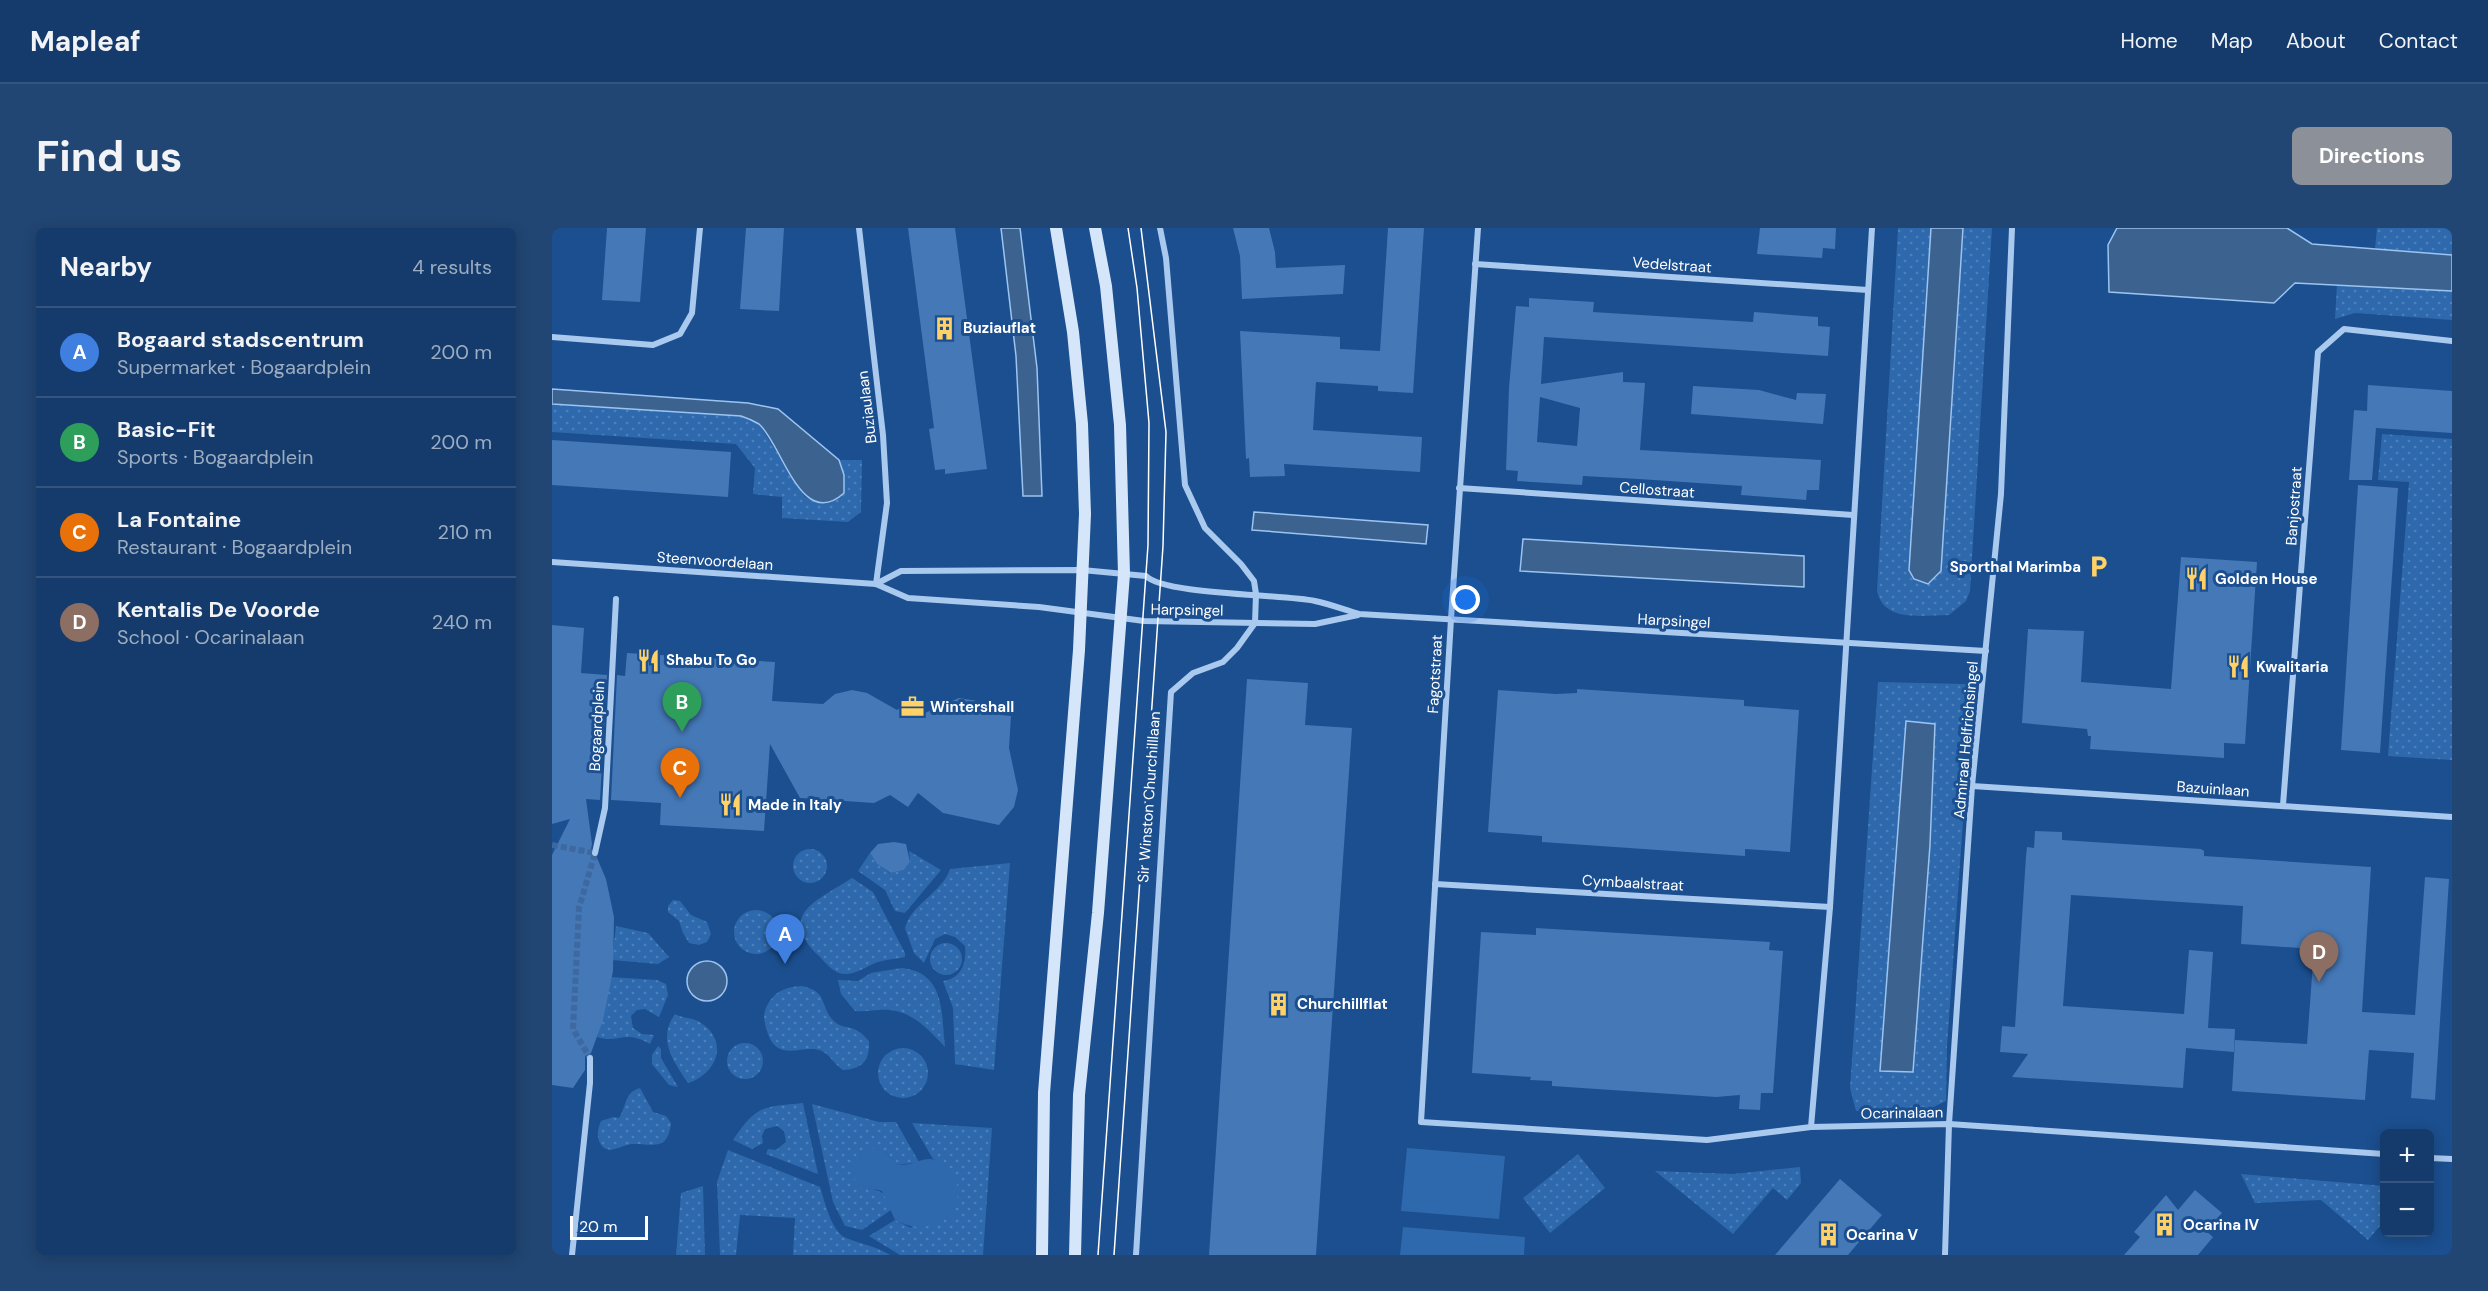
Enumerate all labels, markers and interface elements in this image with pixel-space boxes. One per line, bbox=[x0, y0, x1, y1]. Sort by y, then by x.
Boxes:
text: Mapleaf bbox=[30, 23, 141, 60]
text: Home bbox=[2120, 27, 2178, 55]
text: Map bbox=[2211, 27, 2253, 55]
text: About bbox=[2286, 27, 2346, 55]
text: Contact bbox=[2379, 27, 2458, 55]
button: Directions bbox=[2292, 127, 2452, 185]
text: Find us bbox=[36, 129, 182, 184]
text: Nearby bbox=[60, 250, 152, 284]
street label: Vedelstraat bbox=[1632, 252, 1712, 278]
text: 4 results bbox=[412, 254, 492, 280]
building icon: Buziauflat bbox=[932, 315, 958, 341]
place label: Buziauflat bbox=[963, 318, 1036, 338]
text: Bogaard stadscentrum bbox=[117, 325, 364, 354]
text: A bbox=[72, 339, 87, 365]
text: 200 m bbox=[430, 339, 492, 365]
text: Supermarket · Bogaardplein bbox=[117, 354, 371, 380]
street label: Buziaulaan bbox=[853, 369, 881, 445]
text: Basic-Fit bbox=[117, 415, 215, 444]
text: B bbox=[73, 429, 86, 455]
text: 200 m bbox=[430, 429, 492, 455]
text: Sports · Bogaardplein bbox=[117, 444, 313, 470]
street label: Banjostraat bbox=[2281, 466, 2307, 546]
street label: Cellostraat bbox=[1619, 477, 1695, 503]
text: La Fontaine bbox=[117, 505, 241, 534]
text: C bbox=[72, 519, 87, 545]
text: 210 m bbox=[437, 519, 492, 545]
text: Restaurant · Bogaardplein bbox=[117, 534, 352, 560]
street label: Steenvoordelaan bbox=[656, 547, 774, 575]
parking icon: Sporthal Marimba bbox=[2086, 554, 2112, 580]
place label: Sporthal Marimba bbox=[1950, 557, 2081, 577]
restaurant icon: Golden House bbox=[2184, 566, 2210, 592]
place label: Golden House bbox=[2215, 569, 2318, 589]
your location bbox=[1451, 585, 1480, 614]
text: Kentalis De Voorde bbox=[117, 595, 320, 624]
street label: Harpsingel bbox=[1150, 599, 1224, 621]
text: D bbox=[72, 609, 87, 635]
text: 240 m bbox=[432, 609, 492, 635]
street label: Harpsingel bbox=[1637, 609, 1711, 633]
text: School · Ocarinalaan bbox=[117, 624, 304, 650]
street label: Fagotstraat bbox=[1423, 634, 1447, 714]
restaurant icon: Shabu To Go bbox=[635, 647, 661, 673]
place label: Shabu To Go bbox=[666, 650, 757, 670]
restaurant icon: Kwalitaria bbox=[2225, 654, 2251, 680]
place label: Kwalitaria bbox=[2256, 657, 2328, 677]
street label: Admiraal Helfrichsingel bbox=[1949, 660, 1983, 820]
street label: Bogaardplein bbox=[585, 680, 609, 772]
pin: B bbox=[662, 682, 702, 732]
office icon: Wintershall bbox=[899, 694, 925, 720]
place label: Wintershall bbox=[930, 697, 1014, 717]
street label: Sir Winston Churchilllaan bbox=[1133, 711, 1165, 883]
pin: C bbox=[660, 748, 700, 798]
street label: Bazuinlaan bbox=[2176, 776, 2250, 802]
restaurant icon: Made in Italy bbox=[717, 792, 743, 818]
place label: Made in Italy bbox=[748, 795, 842, 815]
street label: Cymbaalstraat bbox=[1581, 870, 1685, 896]
pin: A bbox=[766, 914, 804, 964]
pin: D bbox=[2300, 932, 2338, 982]
building icon: Churchillflat bbox=[1266, 991, 1292, 1017]
place label: Churchillflat bbox=[1297, 994, 1388, 1014]
street label: Ocarinalaan bbox=[1861, 1102, 1943, 1124]
map controls bbox=[2380, 1129, 2434, 1237]
button: + bbox=[2380, 1129, 2434, 1183]
button: − bbox=[2380, 1183, 2434, 1237]
building icon: Ocarina IV bbox=[2152, 1212, 2178, 1238]
scale bar bbox=[570, 1213, 648, 1240]
place label: Ocarina IV bbox=[2183, 1215, 2260, 1235]
text: 20 m bbox=[579, 1216, 618, 1237]
building icon: Ocarina V bbox=[1815, 1222, 1841, 1248]
place label: Ocarina V bbox=[1846, 1225, 1918, 1245]

